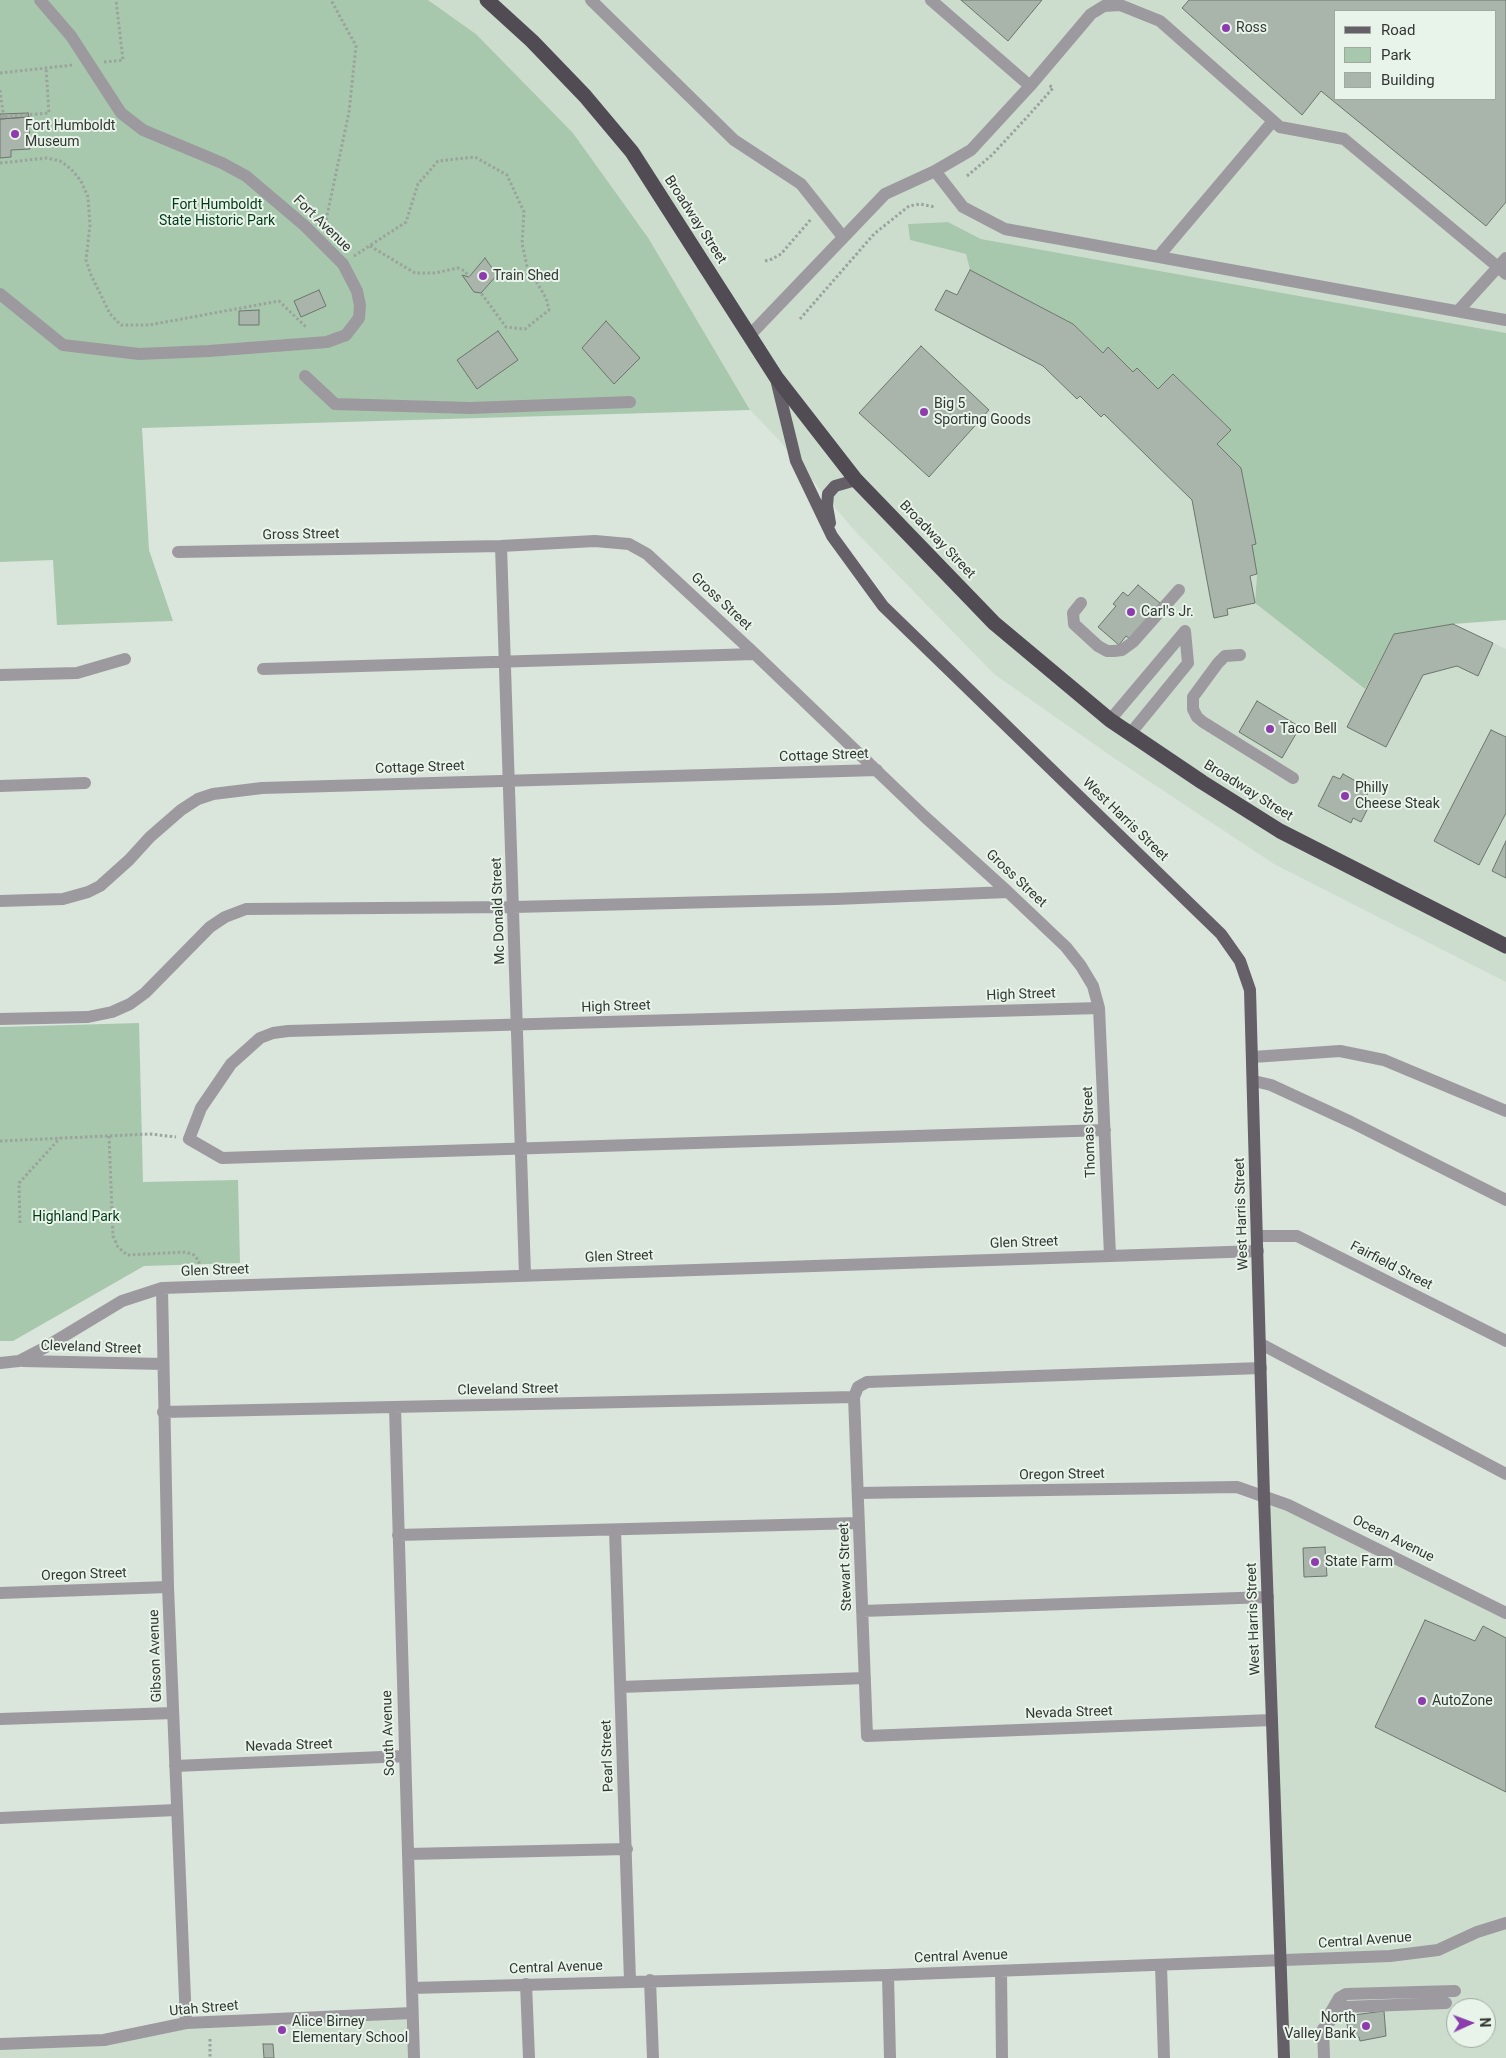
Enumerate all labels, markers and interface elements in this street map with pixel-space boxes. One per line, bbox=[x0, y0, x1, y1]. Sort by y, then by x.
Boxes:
legend bbox=[1334, 10, 1496, 100]
place label: Ross bbox=[1236, 20, 1267, 36]
text: Road bbox=[1381, 21, 1415, 39]
marker: Ross bbox=[1220, 22, 1232, 34]
text: Park bbox=[1381, 46, 1411, 64]
text: Building bbox=[1381, 71, 1435, 89]
place label: Fort Humboldt Museum bbox=[25, 118, 115, 150]
marker: Fort Humboldt Museum bbox=[9, 128, 21, 140]
street label: Broadway Street bbox=[660, 173, 730, 267]
street label: Fort Avenue bbox=[289, 192, 355, 256]
park label: Fort Humboldt State Historic Park bbox=[159, 197, 275, 230]
place label: Train Shed bbox=[493, 268, 559, 284]
marker: Train Shed bbox=[477, 270, 489, 282]
place label: Big 5 Sporting Goods bbox=[934, 396, 1031, 428]
marker: Big 5 Sporting Goods bbox=[918, 406, 930, 418]
street label: Broadway Street bbox=[896, 498, 978, 582]
street label: Gross Street bbox=[262, 526, 340, 544]
street label: Gross Street bbox=[687, 570, 755, 634]
place label: Carl's Jr. bbox=[1141, 604, 1194, 620]
marker: Carl's Jr. bbox=[1125, 606, 1137, 618]
place label: Taco Bell bbox=[1280, 721, 1337, 737]
marker: Taco Bell bbox=[1264, 723, 1276, 735]
street label: Cottage Street bbox=[779, 746, 869, 766]
street label: Broadway Street bbox=[1200, 757, 1296, 825]
street label: Cottage Street bbox=[375, 758, 465, 778]
street label: West Harris Street bbox=[1079, 775, 1171, 865]
place label: Philly Cheese Steak bbox=[1355, 780, 1440, 812]
marker: Philly Cheese Steak bbox=[1339, 790, 1351, 802]
street label: Gross Street bbox=[982, 847, 1050, 911]
street label: Mc Donald Street bbox=[489, 857, 509, 965]
street label: High Street bbox=[986, 985, 1056, 1005]
street label: High Street bbox=[581, 997, 651, 1017]
street label: Thomas Street bbox=[1080, 1086, 1100, 1178]
street label: West Harris Street bbox=[1232, 1157, 1252, 1271]
park label: Highland Park bbox=[32, 1209, 120, 1225]
street label: Glen Street bbox=[989, 1233, 1059, 1253]
street label: Fairfield Street bbox=[1347, 1238, 1435, 1294]
street label: Glen Street bbox=[584, 1247, 654, 1267]
street label: Glen Street bbox=[180, 1261, 250, 1281]
street label: Cleveland Street bbox=[40, 1338, 142, 1358]
street label: Cleveland Street bbox=[457, 1381, 559, 1399]
street label: Oregon Street bbox=[1019, 1466, 1105, 1484]
street label: Ocean Avenue bbox=[1349, 1512, 1437, 1566]
street label: Stewart Street bbox=[836, 1522, 856, 1612]
place label: State Farm bbox=[1325, 1554, 1393, 1570]
marker: State Farm bbox=[1309, 1556, 1321, 1568]
street label: West Harris Street bbox=[1244, 1562, 1264, 1676]
street label: Oregon Street bbox=[41, 1565, 127, 1585]
street label: Gibson Avenue bbox=[146, 1609, 166, 1703]
street label: South Avenue bbox=[379, 1690, 399, 1776]
place label: AutoZone bbox=[1432, 1693, 1493, 1709]
marker: AutoZone bbox=[1416, 1695, 1428, 1707]
street label: Nevada Street bbox=[1025, 1703, 1113, 1723]
street label: Pearl Street bbox=[598, 1720, 618, 1792]
street label: Nevada Street bbox=[245, 1736, 333, 1756]
street label: Central Avenue bbox=[1318, 1929, 1412, 1953]
street label: Central Avenue bbox=[914, 1947, 1008, 1967]
street label: Central Avenue bbox=[509, 1958, 603, 1978]
street label: Utah Street bbox=[169, 1998, 239, 2020]
north arrow bbox=[1446, 1998, 1496, 2048]
place label: North Valley Bank bbox=[1284, 2010, 1356, 2042]
place label: Alice Birney Elementary School bbox=[292, 2014, 408, 2046]
text: N bbox=[1477, 2017, 1493, 2028]
marker: North Valley Bank bbox=[1360, 2020, 1372, 2032]
marker: Alice Birney Elementary School bbox=[276, 2024, 288, 2036]

